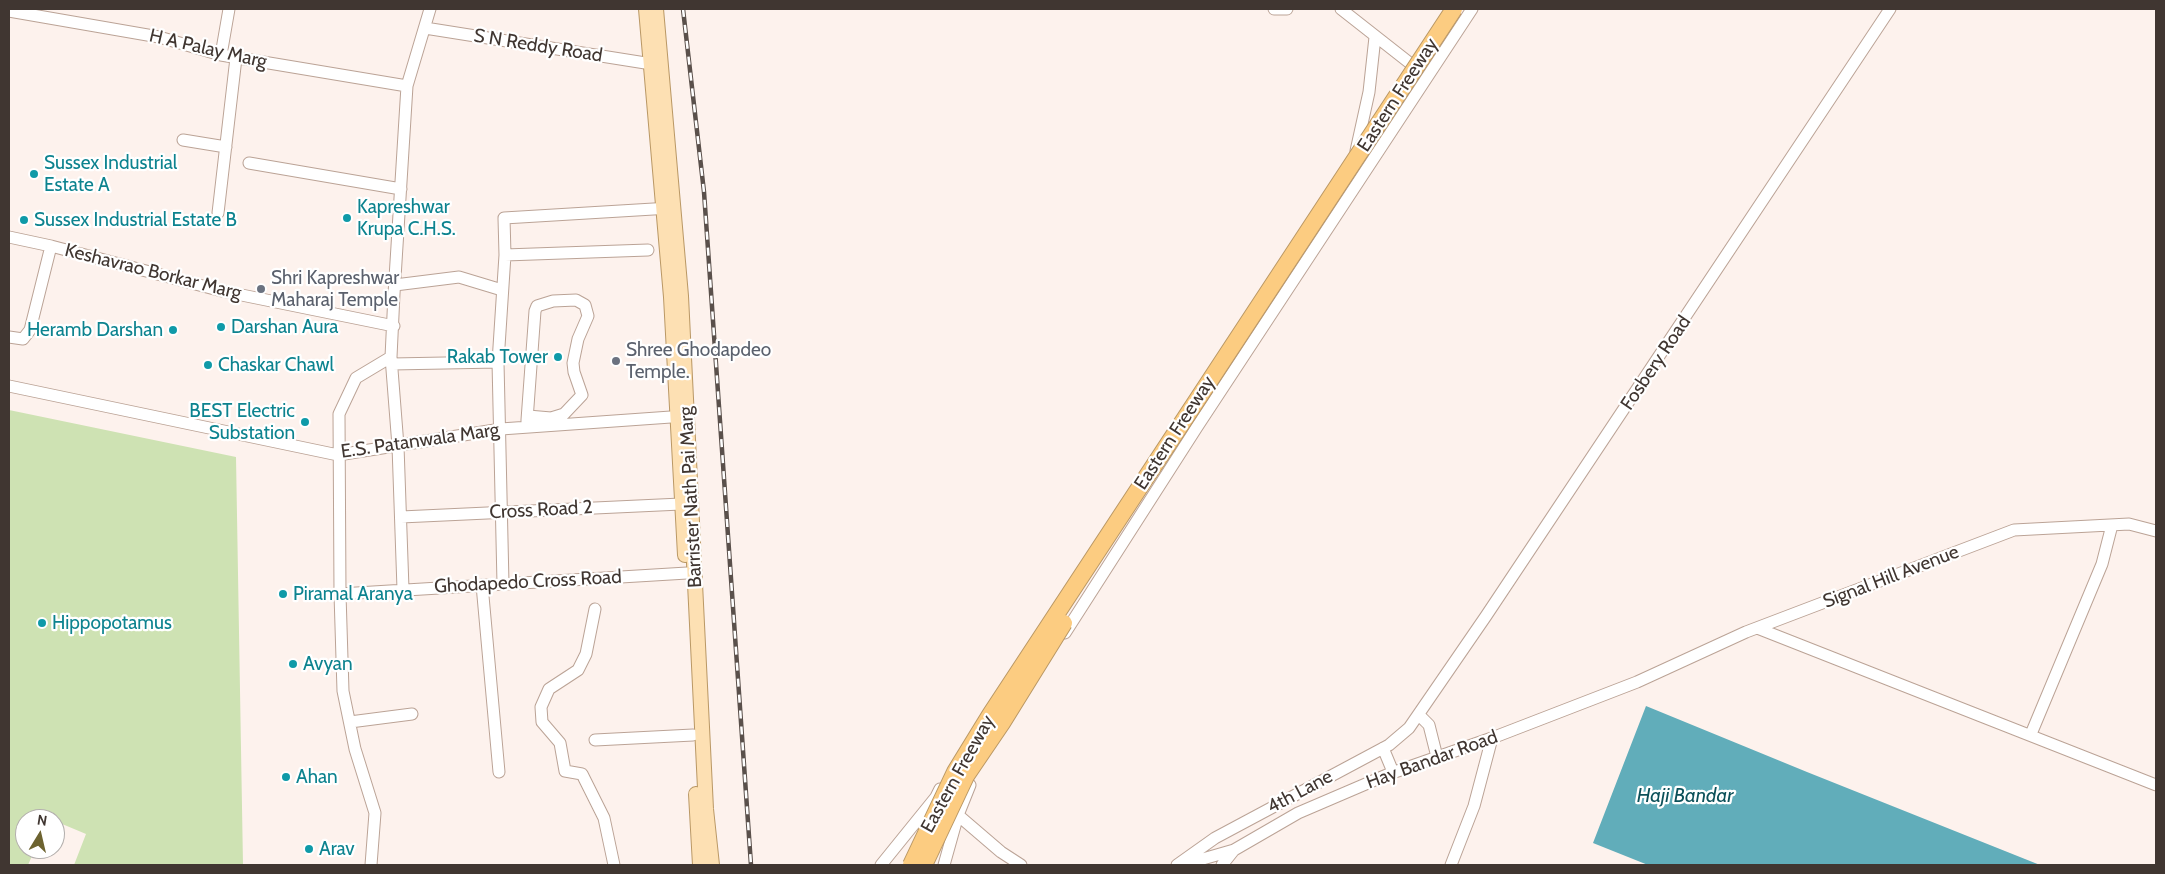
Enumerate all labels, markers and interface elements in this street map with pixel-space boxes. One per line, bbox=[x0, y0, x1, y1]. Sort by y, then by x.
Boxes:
street label: H A Palay Marg bbox=[147, 24, 269, 74]
street label: S N Reddy Road bbox=[472, 25, 604, 67]
street label: Eastern Freeway bbox=[1353, 34, 1443, 156]
place label: Sussex Industrial Estate A bbox=[44, 152, 177, 196]
marker: Sussex Industrial Estate A bbox=[28, 168, 40, 180]
place label: Kapreshwar Krupa C.H.S. bbox=[357, 196, 456, 240]
place label: Sussex Industrial Estate B bbox=[34, 209, 237, 231]
marker: Kapreshwar Krupa C.H.S. bbox=[341, 212, 353, 224]
marker: Sussex Industrial Estate B bbox=[18, 214, 30, 226]
street label: Keshavrao Borkar Marg bbox=[62, 239, 244, 305]
place label: Shri Kapreshwar Maharaj Temple bbox=[271, 267, 399, 311]
marker: Shri Kapreshwar Maharaj Temple bbox=[255, 283, 267, 295]
street label: Fosbery Road bbox=[1616, 312, 1696, 414]
place label: Darshan Aura bbox=[231, 316, 338, 338]
place label: Heramb Darshan bbox=[27, 319, 163, 341]
marker: Darshan Aura bbox=[215, 321, 227, 333]
marker: Heramb Darshan bbox=[167, 324, 179, 336]
place label: Shree Ghodapdeo Temple. bbox=[626, 339, 771, 383]
place label: Rakab Tower bbox=[447, 346, 548, 368]
marker: Rakab Tower bbox=[552, 351, 564, 363]
place label: Chaskar Chawl bbox=[218, 354, 334, 376]
marker: Shree Ghodapdeo Temple. bbox=[610, 355, 622, 367]
marker: Chaskar Chawl bbox=[202, 359, 214, 371]
street label: Eastern Freeway bbox=[1130, 372, 1220, 494]
place label: BEST Electric Substation bbox=[189, 400, 295, 444]
street label: Barrister Nath Pai Marg bbox=[675, 406, 707, 588]
marker: BEST Electric Substation bbox=[299, 416, 311, 428]
street label: E.S. Patanwala Marg bbox=[339, 419, 501, 463]
street label: Cross Road 2 bbox=[489, 496, 593, 524]
street label: Signal Hill Avenue bbox=[1820, 541, 1962, 613]
street label: Ghodapedo Cross Road bbox=[434, 566, 622, 598]
place label: Piramal Aranya bbox=[293, 583, 413, 605]
marker: Piramal Aranya bbox=[277, 588, 289, 600]
place label: Hippopotamus bbox=[52, 612, 172, 634]
marker: Hippopotamus bbox=[36, 617, 48, 629]
place label: Avyan bbox=[303, 653, 353, 675]
marker: Avyan bbox=[287, 658, 299, 670]
street label: Eastern Freeway bbox=[916, 711, 1000, 837]
street label: Hay Bandar Road bbox=[1363, 726, 1501, 794]
street label: 4th Lane bbox=[1263, 765, 1337, 819]
place label: Ahan bbox=[296, 766, 338, 788]
marker: Ahan bbox=[280, 771, 292, 783]
water label: Haji Bandar bbox=[1637, 784, 1733, 808]
north arrow bbox=[15, 809, 65, 859]
text: N bbox=[36, 811, 48, 830]
place label: Arav bbox=[319, 838, 355, 860]
marker: Arav bbox=[303, 843, 315, 855]

